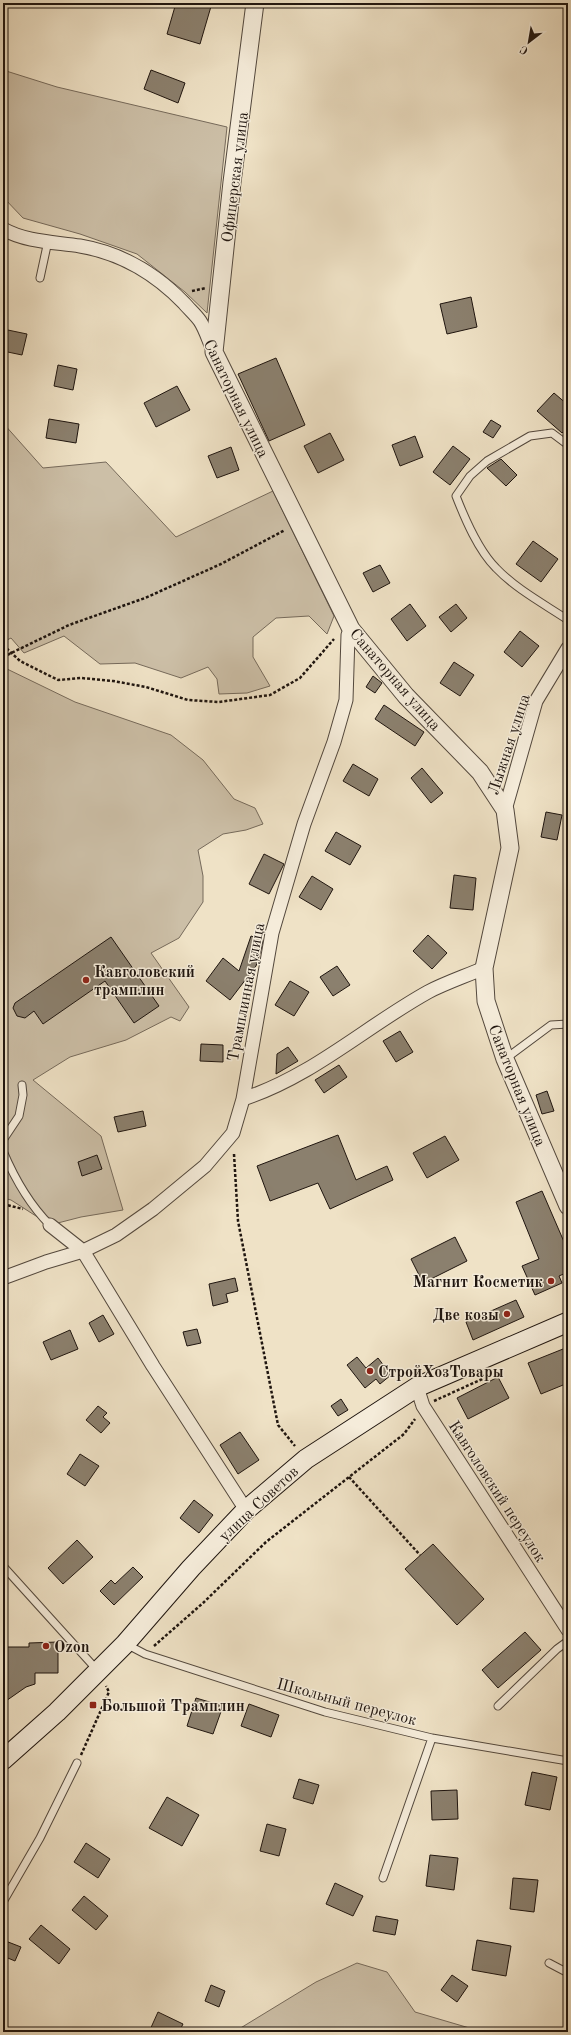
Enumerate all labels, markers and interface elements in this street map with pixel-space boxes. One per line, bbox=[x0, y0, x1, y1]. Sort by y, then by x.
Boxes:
north arrow bbox=[509, 22, 549, 62]
text: С bbox=[519, 43, 531, 56]
street label: Офицерская улица bbox=[220, 111, 252, 243]
street label: Санаторная улица bbox=[200, 337, 271, 461]
street label: Санаторная улица bbox=[346, 626, 443, 734]
street label: Лыжная улица bbox=[486, 692, 534, 797]
street label: Трамплинная улица bbox=[226, 921, 268, 1063]
place label: Кавголовский трамплин bbox=[94, 965, 195, 999]
marker: Кавголовский трамплин bbox=[81, 975, 91, 985]
street label: Санаторная улица bbox=[484, 1023, 548, 1149]
place label: Магнит Косметик bbox=[413, 1275, 544, 1291]
marker: Магнит Косметик bbox=[546, 1276, 556, 1286]
place label: Две козы bbox=[433, 1308, 499, 1324]
marker: Две козы bbox=[502, 1309, 512, 1319]
place label: СтройХозТовары bbox=[378, 1365, 504, 1381]
marker: СтройХозТовары bbox=[365, 1366, 375, 1376]
street label: Кавголовский переулок bbox=[445, 1419, 548, 1566]
street label: улица Советов bbox=[217, 1464, 302, 1545]
place label: Ozon bbox=[54, 1640, 90, 1656]
marker: Ozon bbox=[41, 1641, 51, 1651]
street label: Школьный переулок bbox=[275, 1677, 418, 1729]
place label: Большой Трамплин bbox=[101, 1699, 245, 1715]
marker: Большой Трамплин bbox=[88, 1700, 98, 1710]

